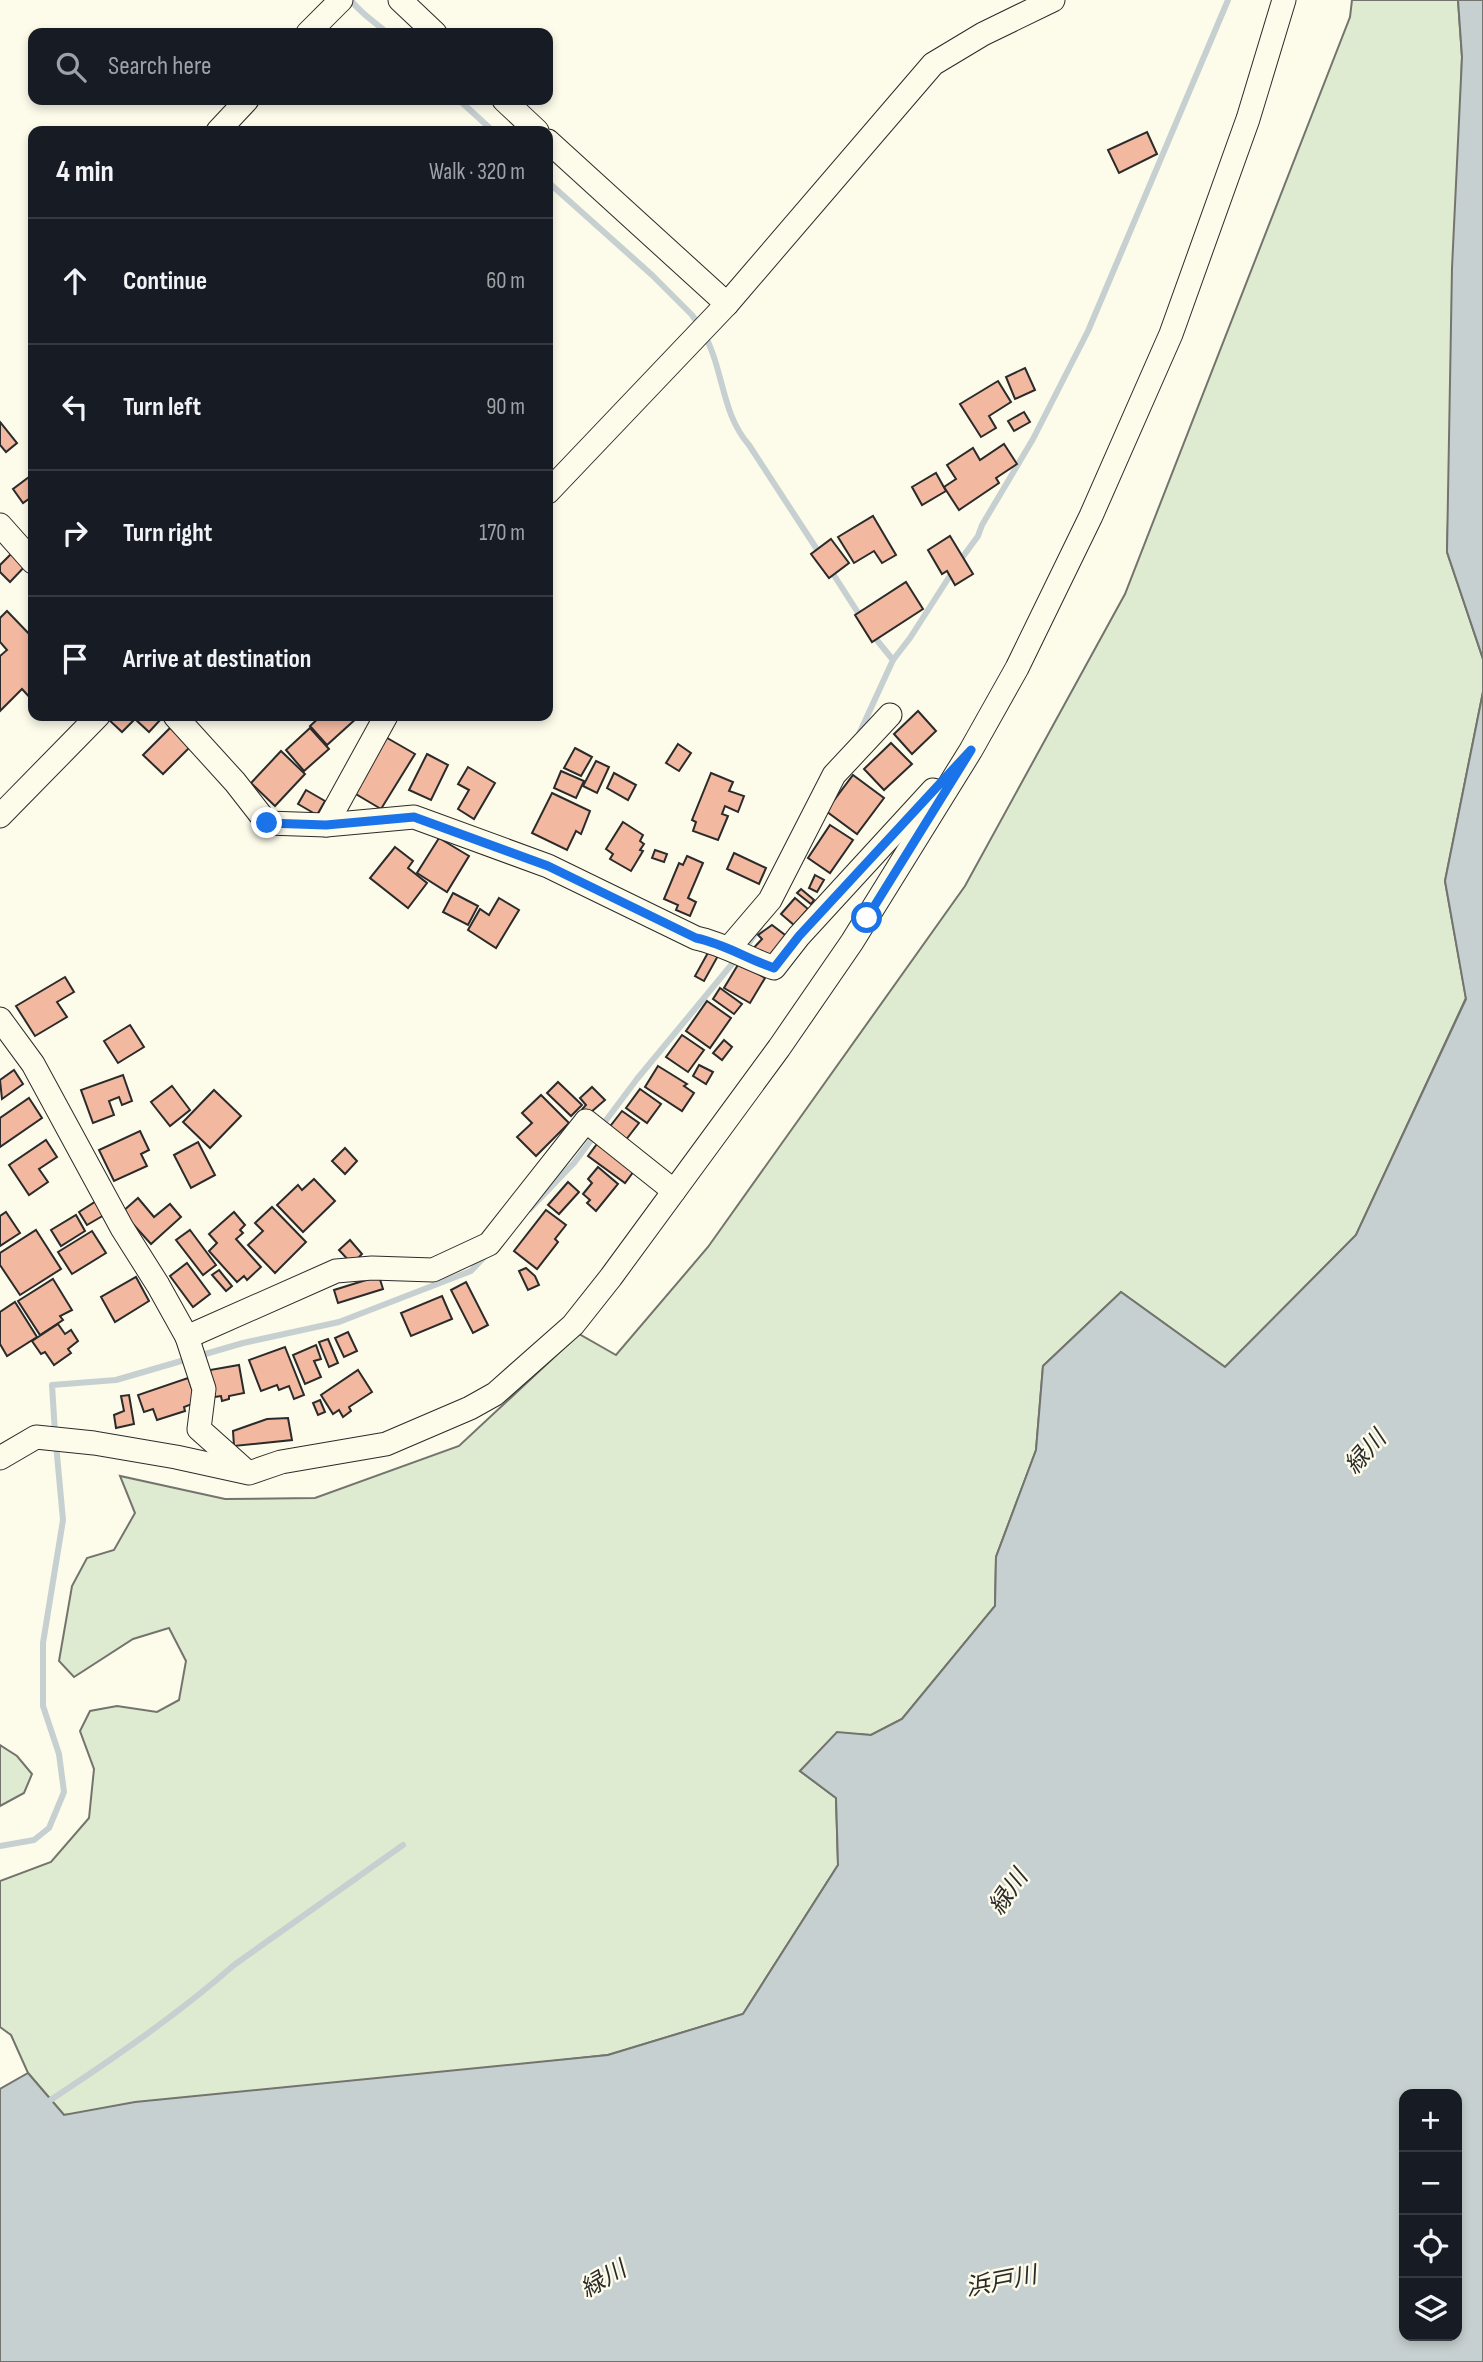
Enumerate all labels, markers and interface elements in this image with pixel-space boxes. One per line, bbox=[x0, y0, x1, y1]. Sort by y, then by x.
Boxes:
search box bbox=[28, 28, 553, 105]
icon: search bbox=[52, 48, 90, 86]
text: Search here bbox=[108, 51, 211, 82]
text: 4 min bbox=[56, 154, 114, 190]
text: Walk · 320 m bbox=[429, 158, 525, 186]
icon: ahead bbox=[56, 262, 94, 300]
text: Continue bbox=[123, 266, 207, 297]
text: 60 m bbox=[486, 267, 525, 295]
icon: left bbox=[56, 388, 94, 426]
text: Turn left bbox=[123, 392, 201, 423]
text: 90 m bbox=[486, 393, 525, 421]
icon: right bbox=[56, 514, 94, 552]
text: Turn right bbox=[123, 518, 212, 549]
text: 170 m bbox=[479, 519, 525, 547]
icon: arrive bbox=[56, 640, 94, 678]
text: Arrive at destination bbox=[123, 644, 311, 675]
route end bbox=[251, 807, 282, 838]
route start bbox=[851, 902, 882, 933]
water label: 緑川 bbox=[1339, 1423, 1394, 1480]
water label: 緑川 bbox=[983, 1862, 1036, 1920]
map controls bbox=[1399, 2089, 1462, 2341]
button: + bbox=[1399, 2089, 1462, 2152]
button: − bbox=[1399, 2152, 1462, 2215]
button: locate bbox=[1399, 2215, 1462, 2278]
water label: 緑川 bbox=[575, 2253, 634, 2304]
water label: 浜戸川 bbox=[963, 2260, 1042, 2303]
button: layers bbox=[1399, 2278, 1462, 2341]

